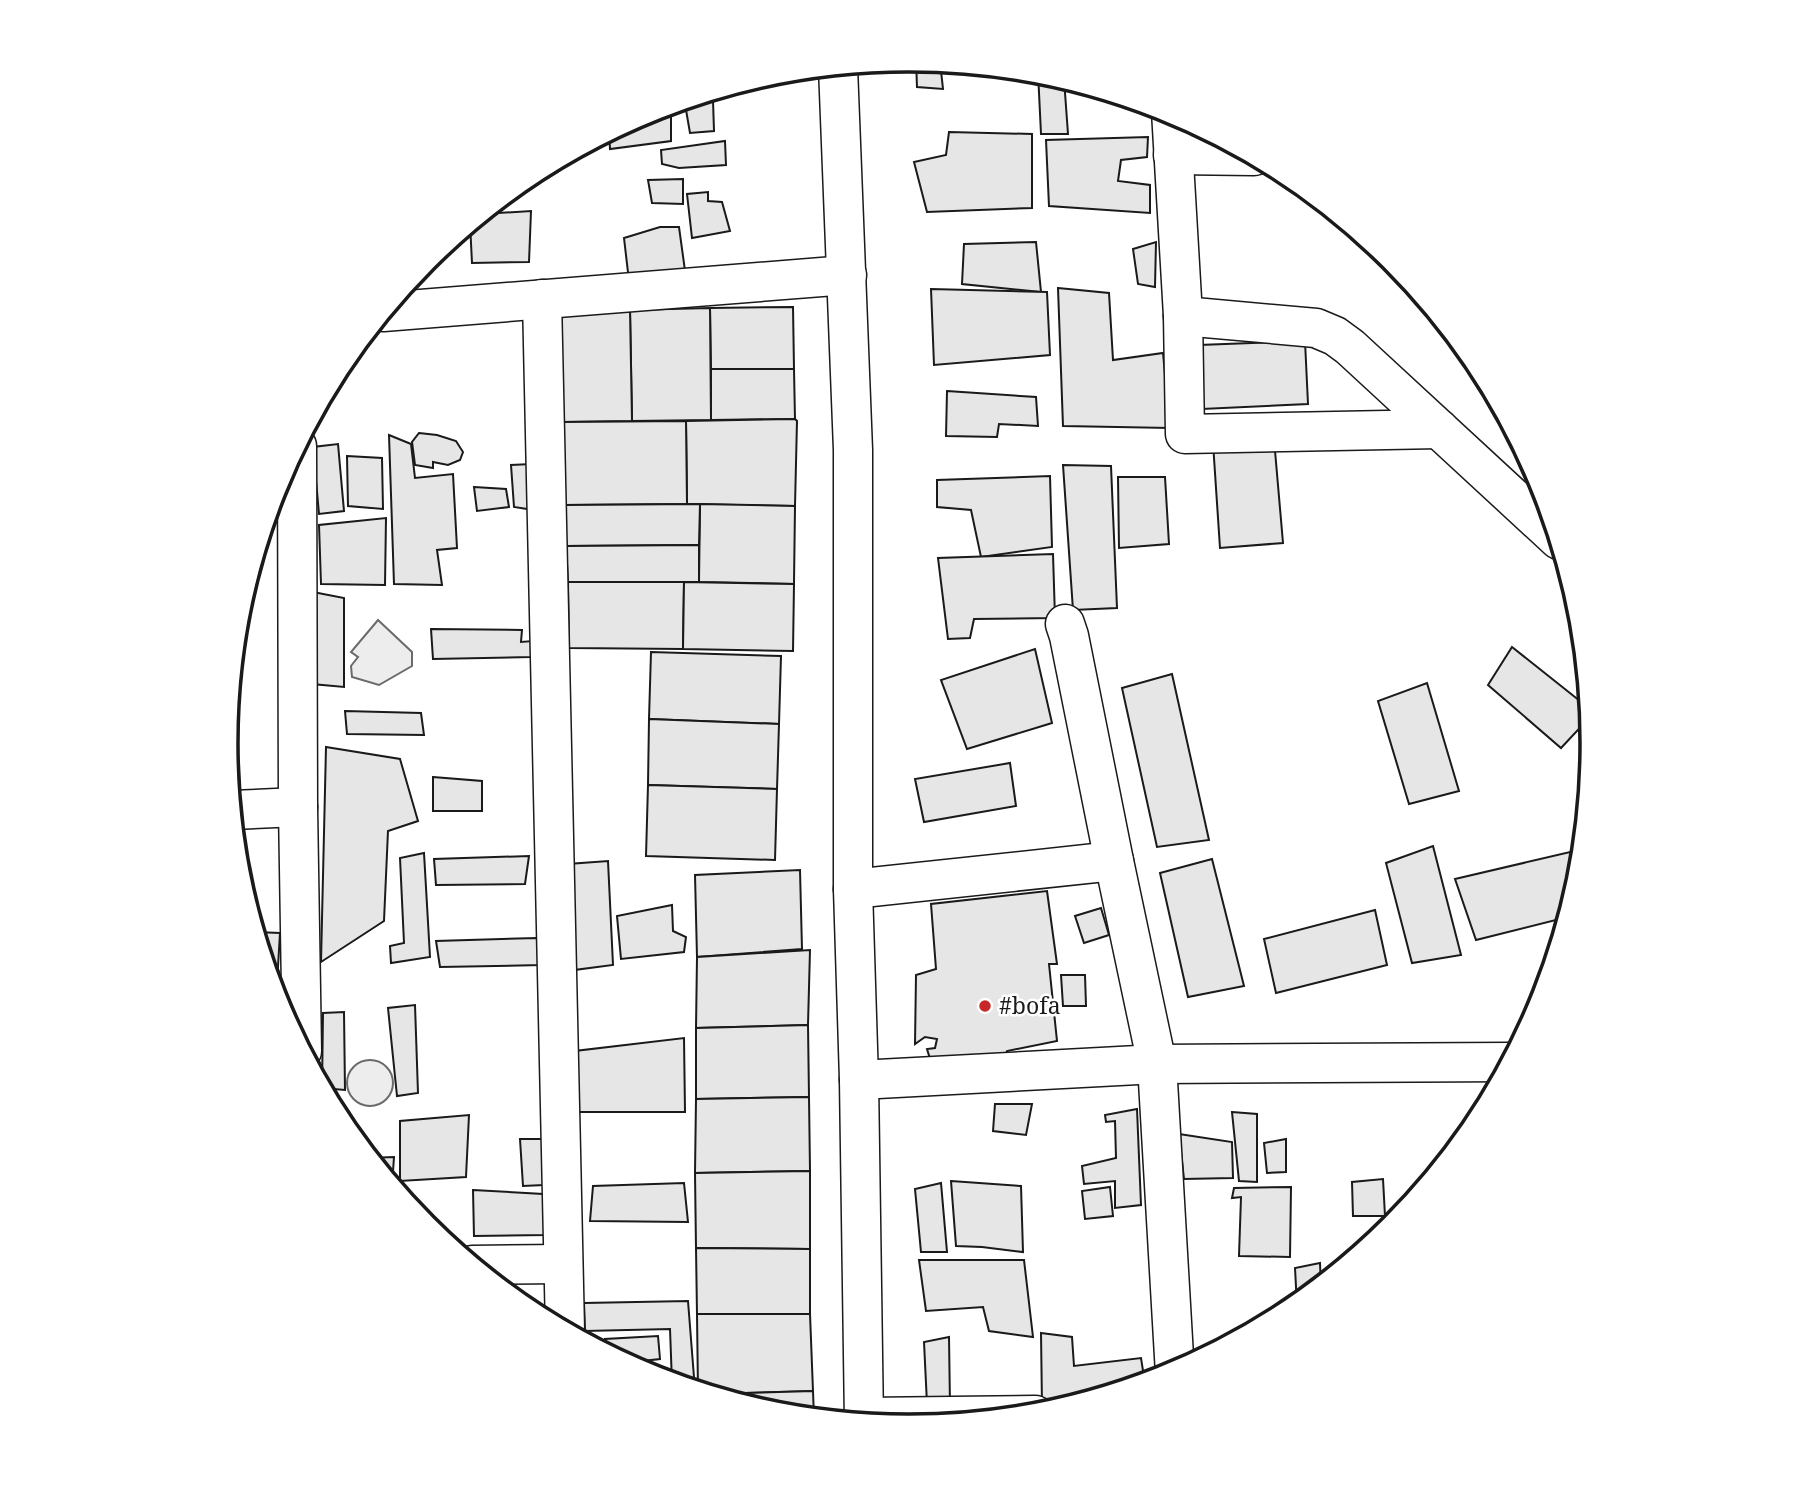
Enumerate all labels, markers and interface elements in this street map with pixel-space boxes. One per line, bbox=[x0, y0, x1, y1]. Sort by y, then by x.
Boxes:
place label: #bofa bbox=[999, 989, 1061, 1021]
marker: #bofa bbox=[977, 998, 993, 1014]

